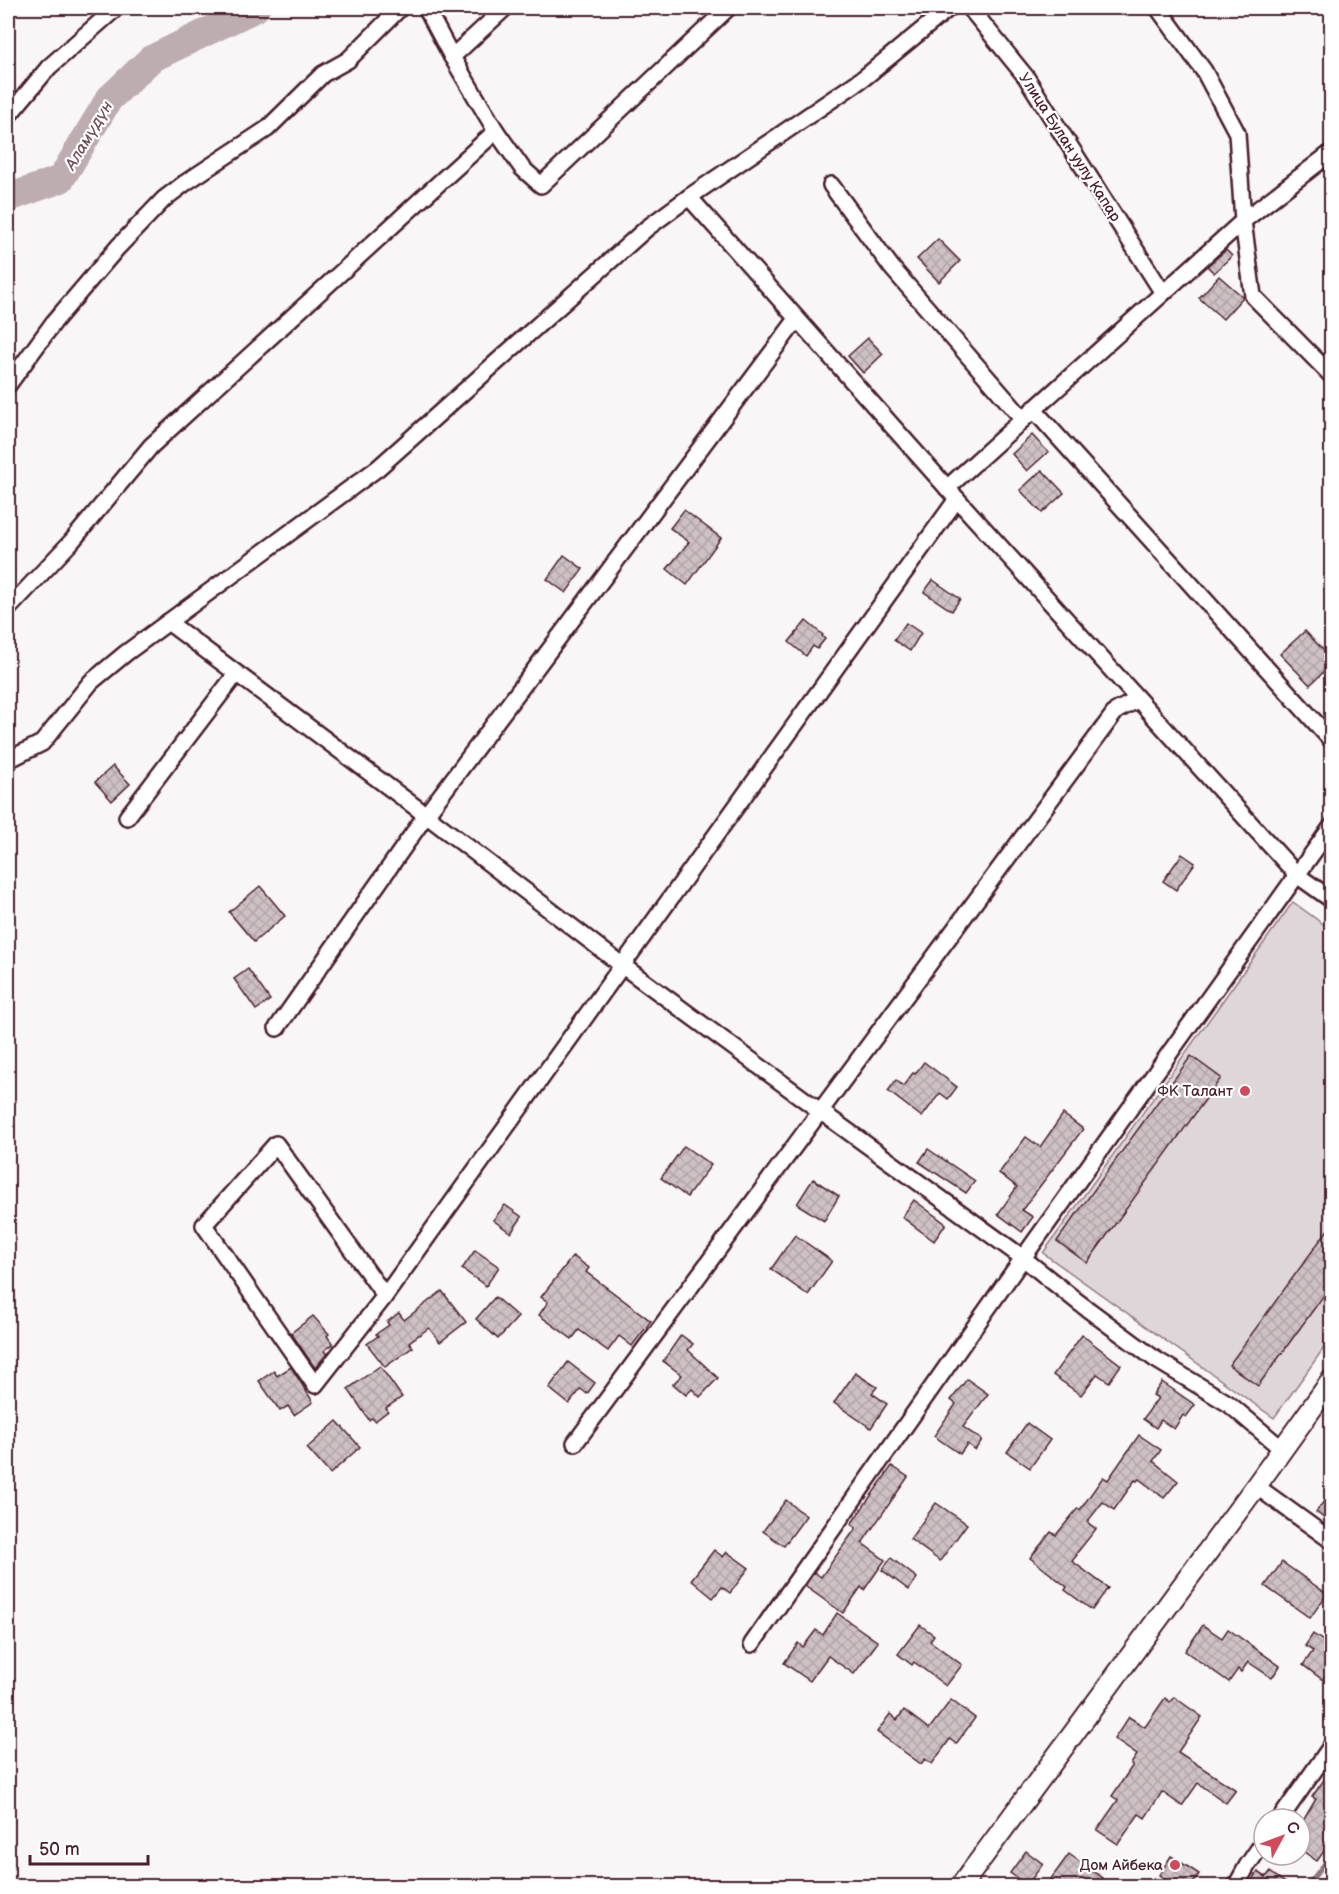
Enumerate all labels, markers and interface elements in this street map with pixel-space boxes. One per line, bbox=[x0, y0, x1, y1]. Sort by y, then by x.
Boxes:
street label: Улица Булан уулу Капар bbox=[1014, 69, 1125, 226]
water label: Аламүдүн bbox=[61, 98, 117, 174]
place label: ФК Талант bbox=[1157, 1082, 1233, 1101]
marker: ФК Талант bbox=[1238, 1084, 1252, 1098]
north arrow bbox=[1252, 1807, 1312, 1867]
text: С bbox=[1281, 1818, 1303, 1839]
scale bar bbox=[30, 1828, 148, 1866]
text: 50 m bbox=[39, 1839, 80, 1860]
place label: Дом Айбека bbox=[1080, 1856, 1163, 1875]
marker: Дом Айбека bbox=[1168, 1858, 1182, 1872]

